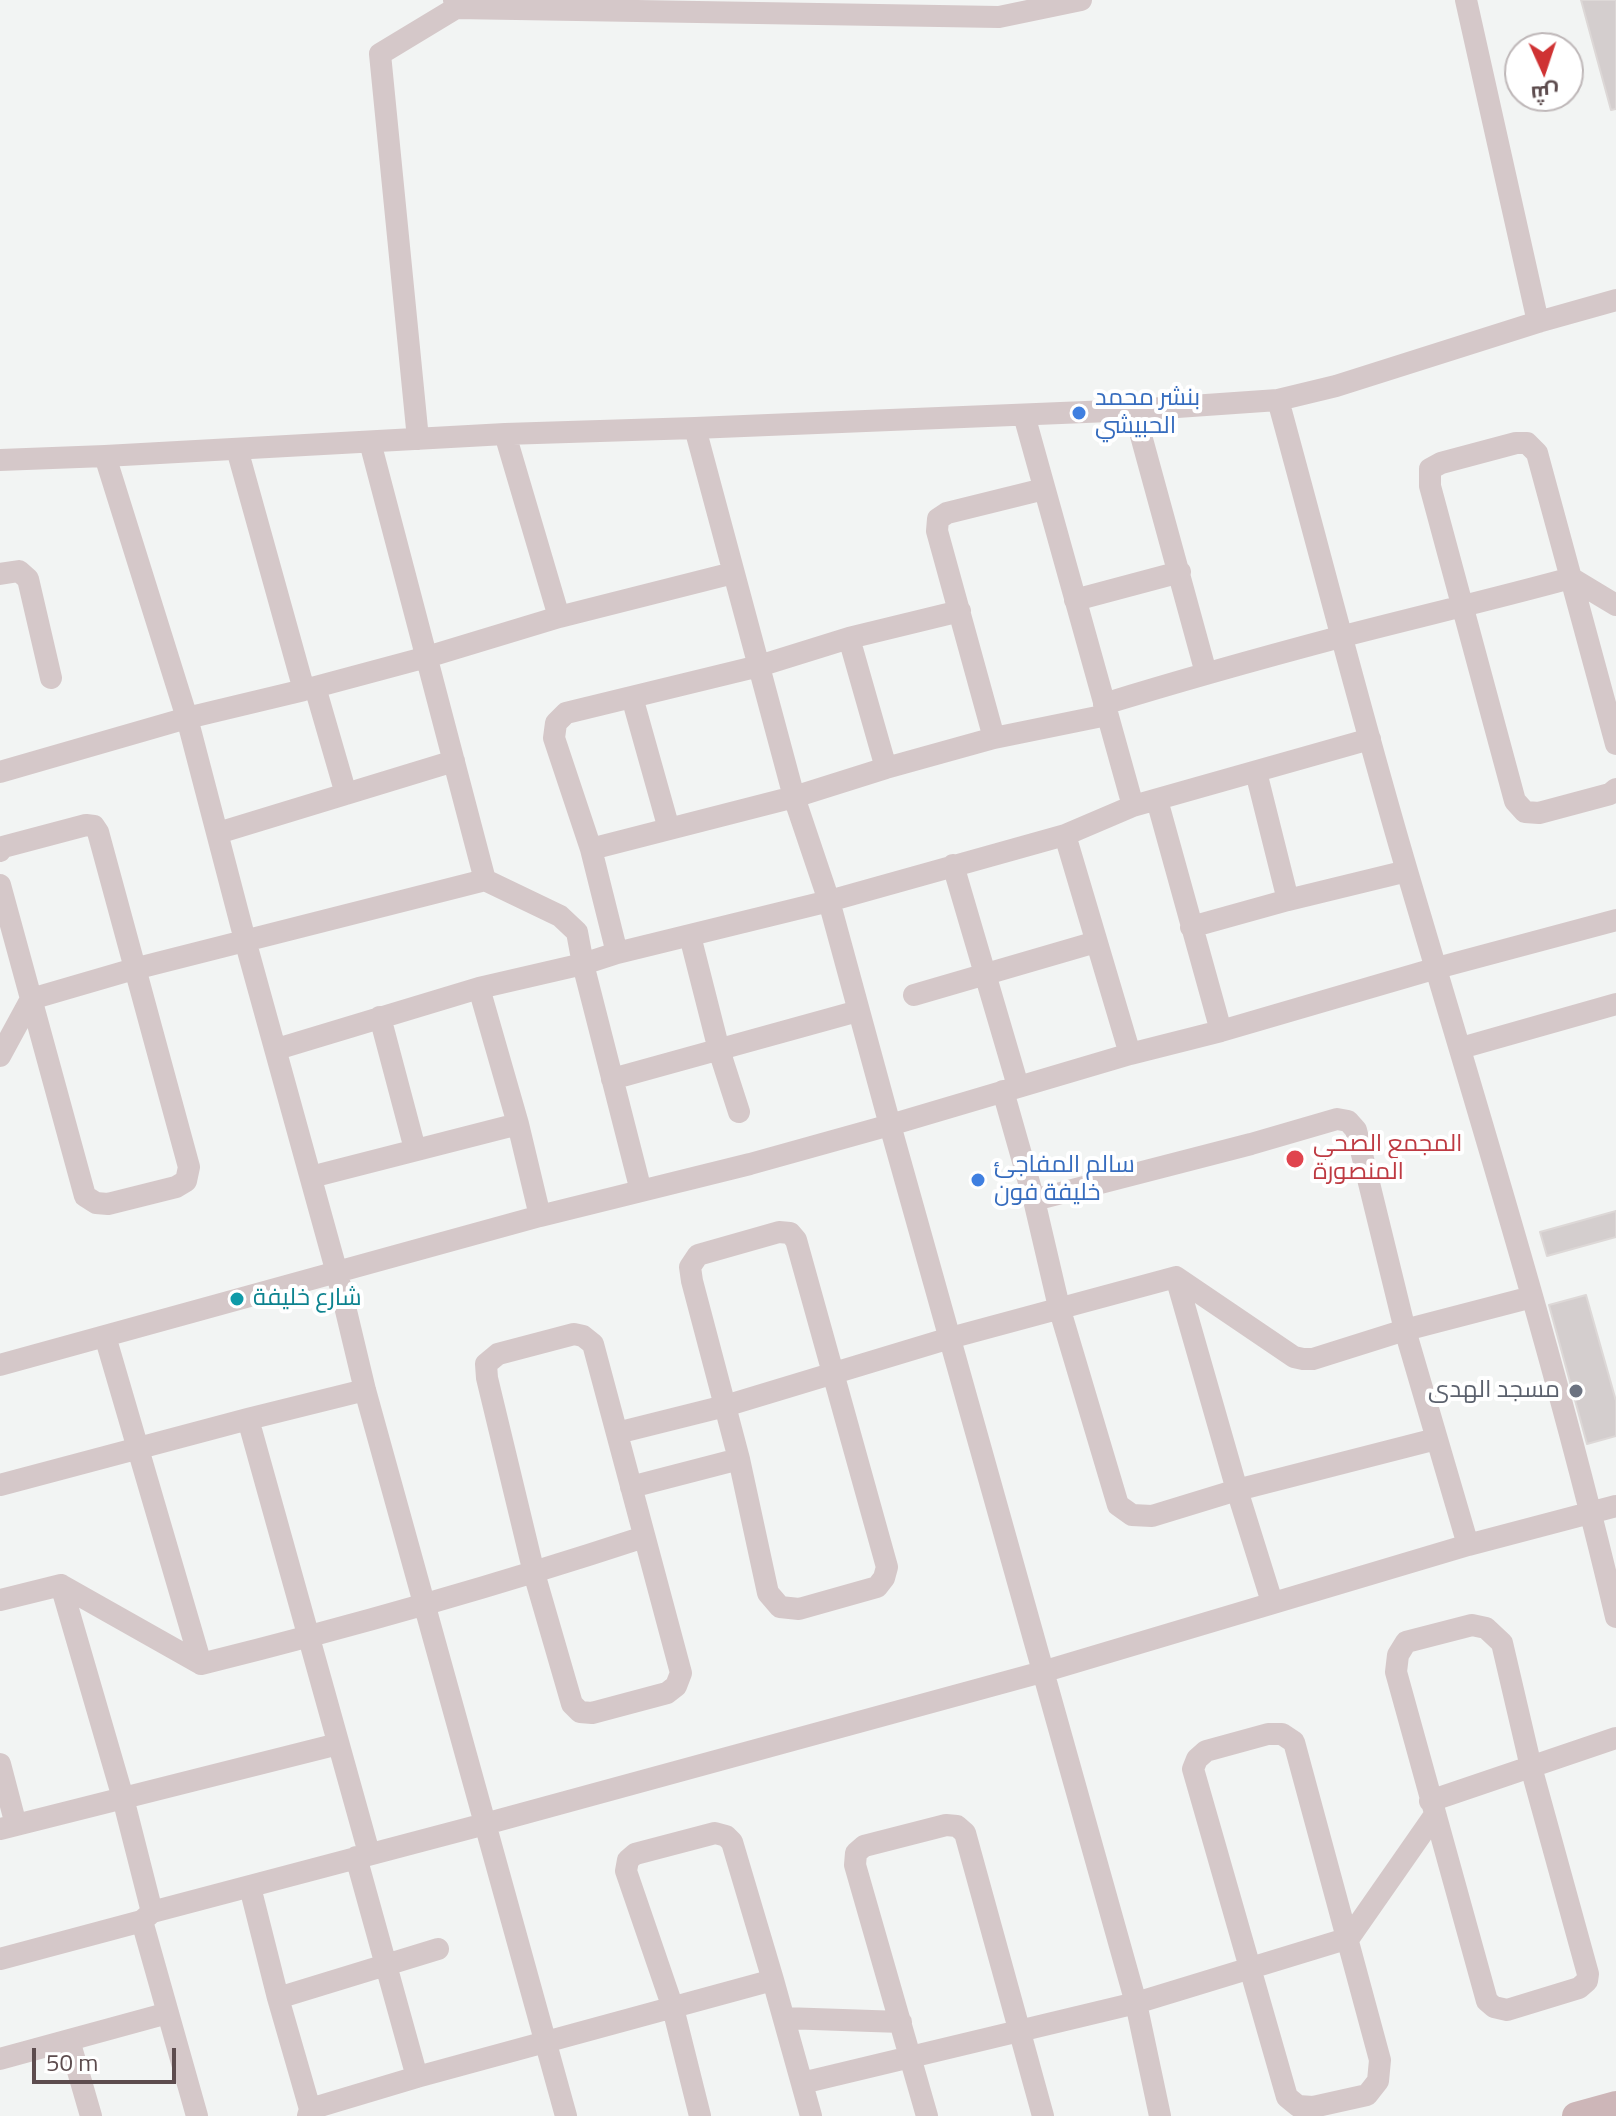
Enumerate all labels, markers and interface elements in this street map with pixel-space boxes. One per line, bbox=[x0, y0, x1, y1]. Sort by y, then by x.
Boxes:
north arrow bbox=[1504, 32, 1584, 112]
text: ش bbox=[1530, 76, 1560, 112]
place label: بنشر محمد الحبيشي bbox=[1095, 385, 1200, 441]
marker: بنشر محمد الحبيشي bbox=[1070, 404, 1088, 422]
place label: المجمع الصحي المنصورة bbox=[1313, 1131, 1463, 1187]
marker: المجمع الصحي المنصورة bbox=[1284, 1148, 1306, 1170]
place label: سالم المفاجئ خليفة فون bbox=[994, 1152, 1135, 1208]
marker: سالم المفاجئ خليفة فون bbox=[969, 1171, 987, 1189]
place label: شارع خليفة bbox=[253, 1285, 362, 1313]
marker: شارع خليفة bbox=[228, 1290, 246, 1308]
place label: مسجد الهدى bbox=[1428, 1377, 1560, 1405]
marker: مسجد الهدى bbox=[1567, 1382, 1585, 1400]
scale bar bbox=[36, 2032, 180, 2082]
text: 50 m bbox=[46, 2044, 98, 2080]

